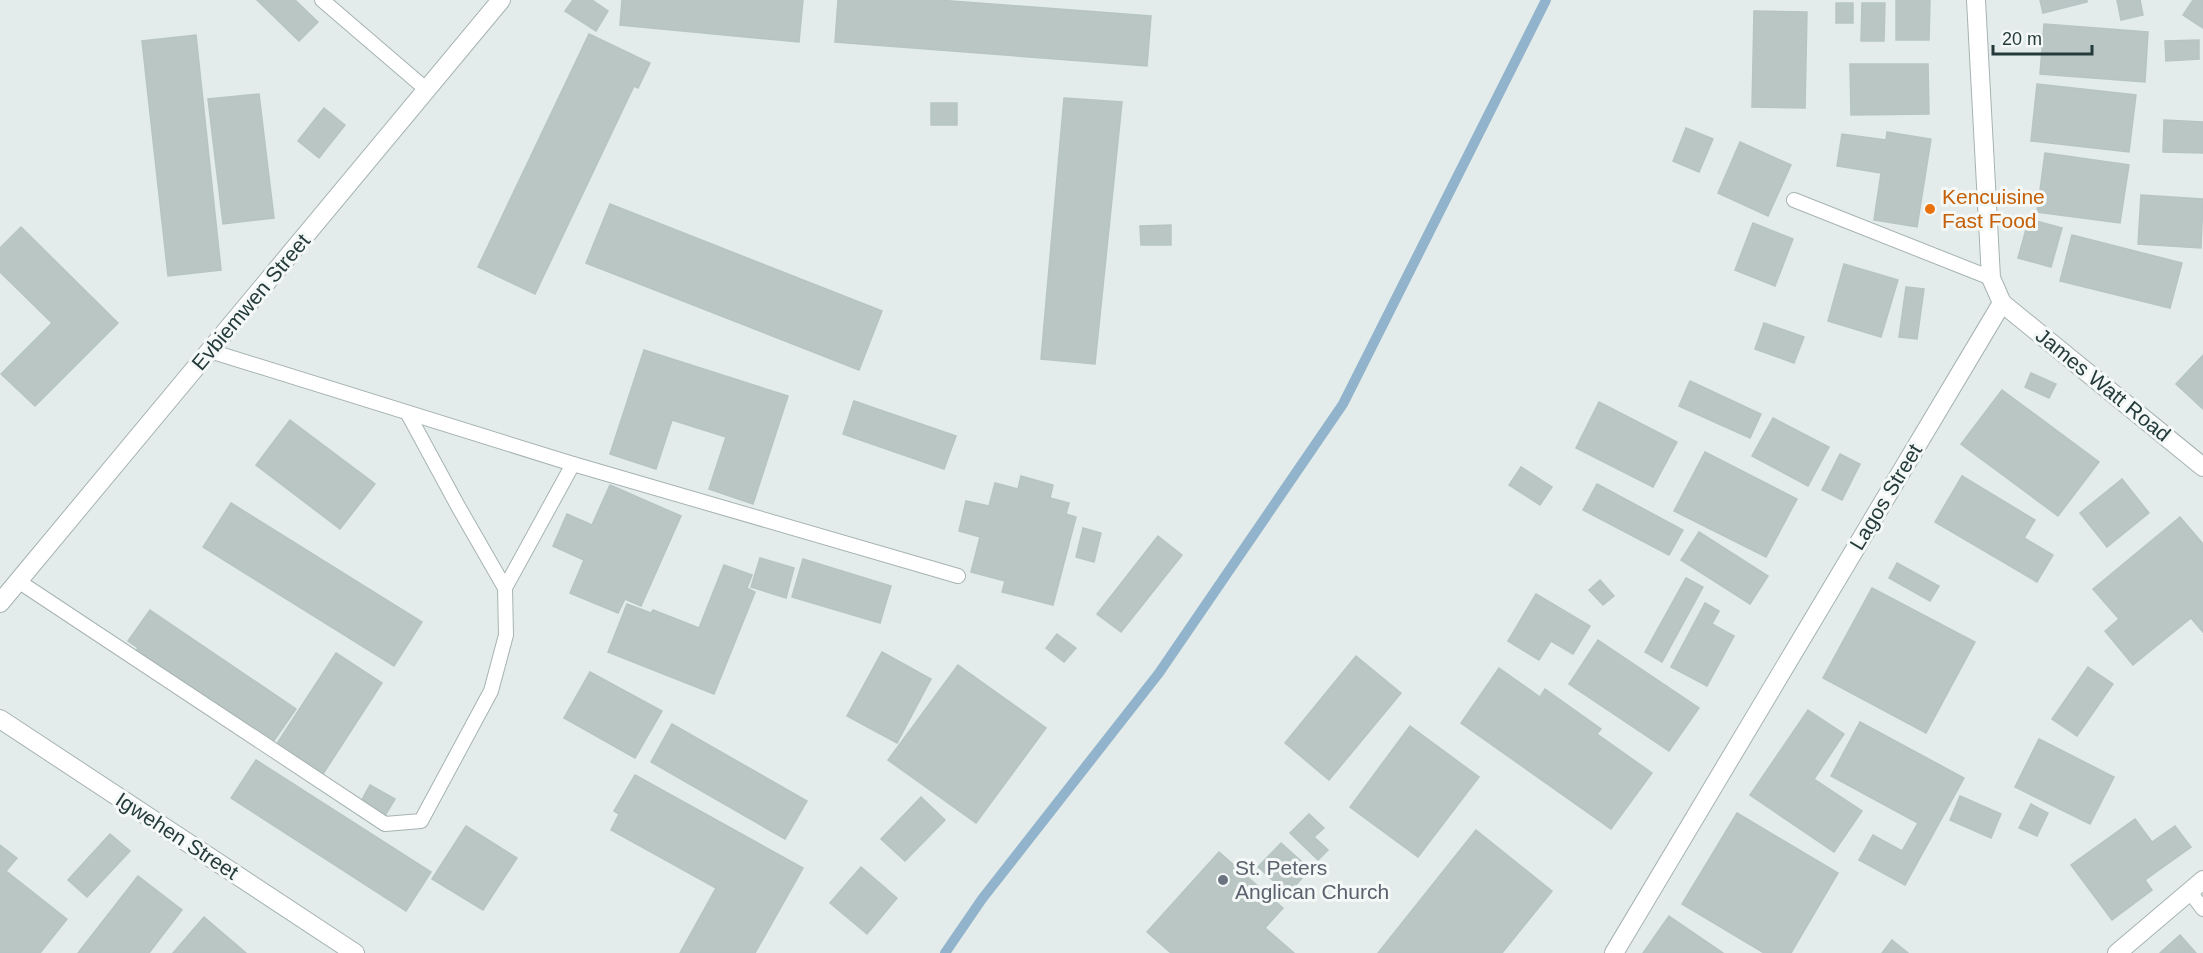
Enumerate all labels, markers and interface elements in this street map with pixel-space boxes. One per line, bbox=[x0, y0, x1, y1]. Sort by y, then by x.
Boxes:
scale bar bbox=[1993, 18, 2092, 56]
text: 20 m bbox=[2002, 29, 2042, 49]
place label: Kencuisine Fast Food bbox=[1942, 185, 2045, 232]
marker: Kencuisine Fast Food bbox=[1923, 202, 1937, 216]
street label: Evbiemwen Street bbox=[187, 229, 314, 374]
street label: James Watt Road bbox=[2032, 323, 2175, 446]
street label: Lagos Street bbox=[1845, 440, 1926, 554]
street label: Igwehen Street bbox=[112, 787, 243, 884]
place label: St. Peters Anglican Church bbox=[1235, 856, 1389, 903]
marker: St. Peters Anglican Church bbox=[1216, 873, 1230, 887]

